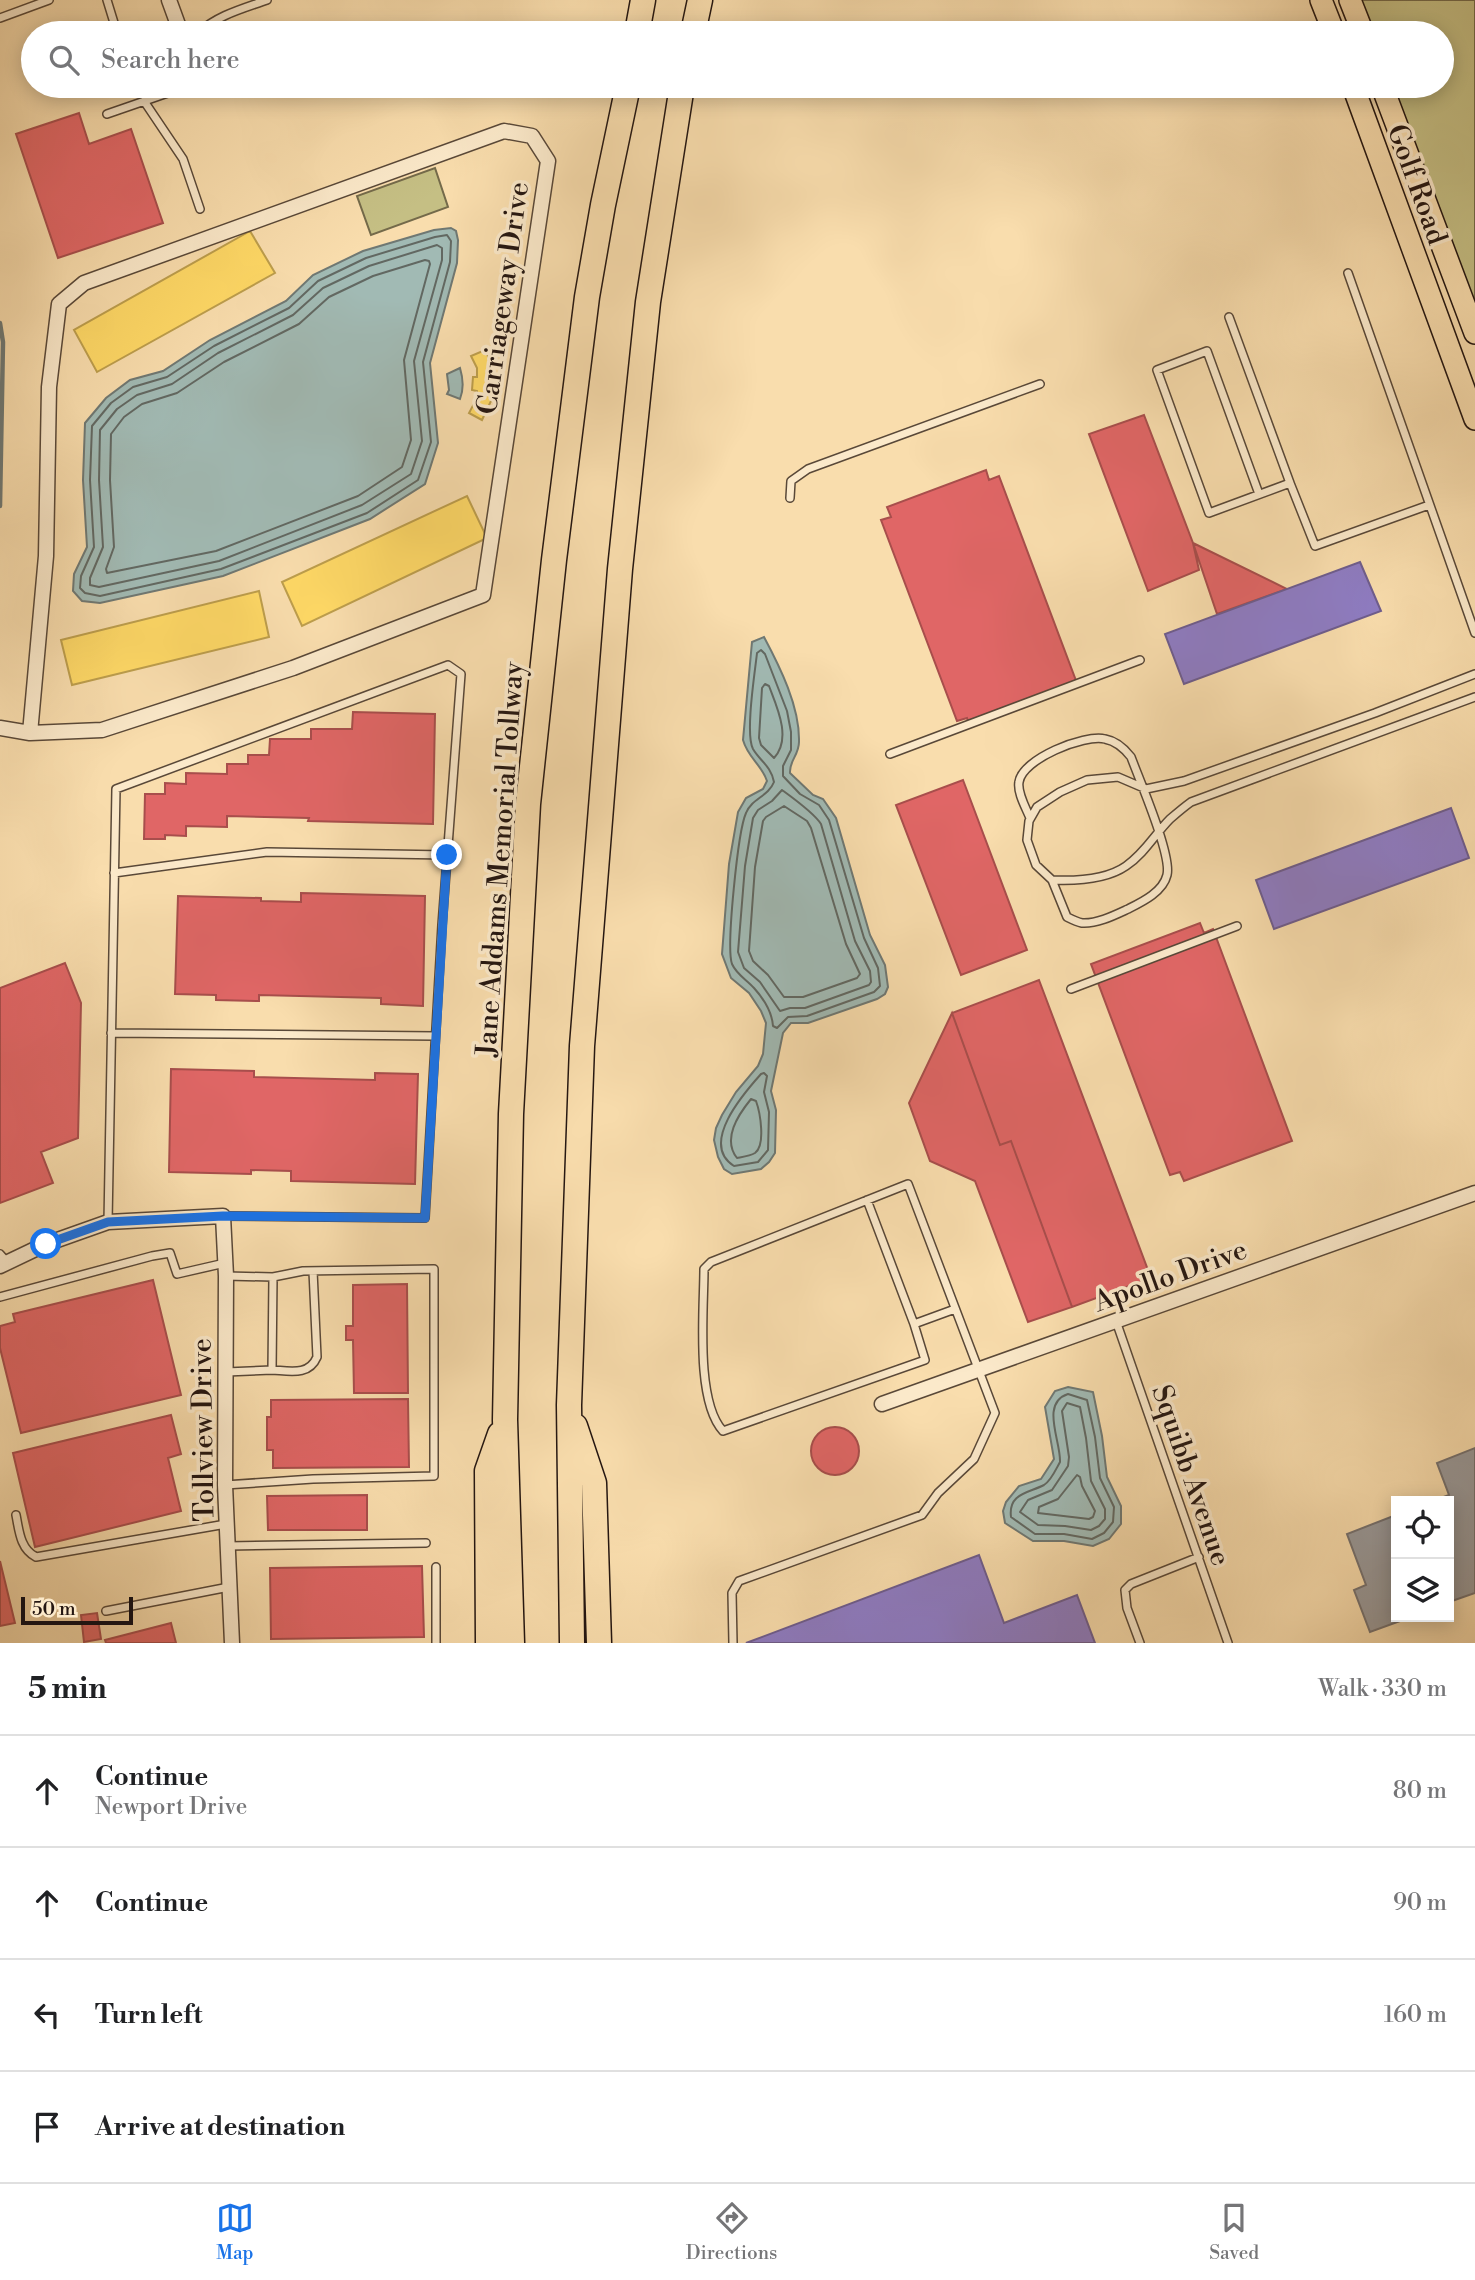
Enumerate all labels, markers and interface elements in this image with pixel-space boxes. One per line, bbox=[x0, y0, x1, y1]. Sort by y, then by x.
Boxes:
search box bbox=[21, 21, 1454, 98]
icon: search bbox=[45, 41, 83, 79]
text: Search here bbox=[101, 44, 240, 76]
street label: Golf Road bbox=[1379, 120, 1455, 250]
street label: Carriageway Drive bbox=[470, 180, 537, 417]
street label: Jane Addams Memorial Tollway bbox=[469, 660, 532, 1059]
route end bbox=[431, 839, 462, 870]
route start bbox=[30, 1228, 61, 1259]
street label: Apollo Drive bbox=[1088, 1233, 1252, 1321]
street label: Tollview Drive bbox=[184, 1338, 223, 1522]
street label: Squibb Avenue bbox=[1143, 1381, 1238, 1570]
map controls bbox=[1391, 1496, 1454, 1622]
button: locate bbox=[1391, 1496, 1454, 1559]
button: layers bbox=[1391, 1559, 1454, 1622]
scale bar bbox=[21, 1594, 133, 1626]
text: 50 m bbox=[32, 1597, 76, 1621]
text: 5 min bbox=[28, 1670, 107, 1708]
text: Walk · 330 m bbox=[1318, 1675, 1447, 1703]
text: Continue bbox=[95, 1761, 208, 1793]
icon: ahead bbox=[28, 1772, 66, 1810]
text: 80 m bbox=[1393, 1777, 1447, 1805]
text: Newport Drive bbox=[95, 1793, 247, 1821]
icon: ahead bbox=[28, 1884, 66, 1922]
text: Continue bbox=[95, 1887, 208, 1919]
text: 90 m bbox=[1393, 1889, 1447, 1917]
icon: left bbox=[28, 1996, 66, 2034]
text: Turn left bbox=[95, 1999, 203, 2031]
text: 160 m bbox=[1384, 2001, 1447, 2029]
icon: arrive bbox=[28, 2108, 66, 2146]
text: Arrive at destination bbox=[95, 2111, 345, 2143]
tab: Map bbox=[216, 2199, 254, 2265]
tab: Directions bbox=[686, 2199, 777, 2265]
tab: Saved bbox=[1209, 2199, 1259, 2265]

